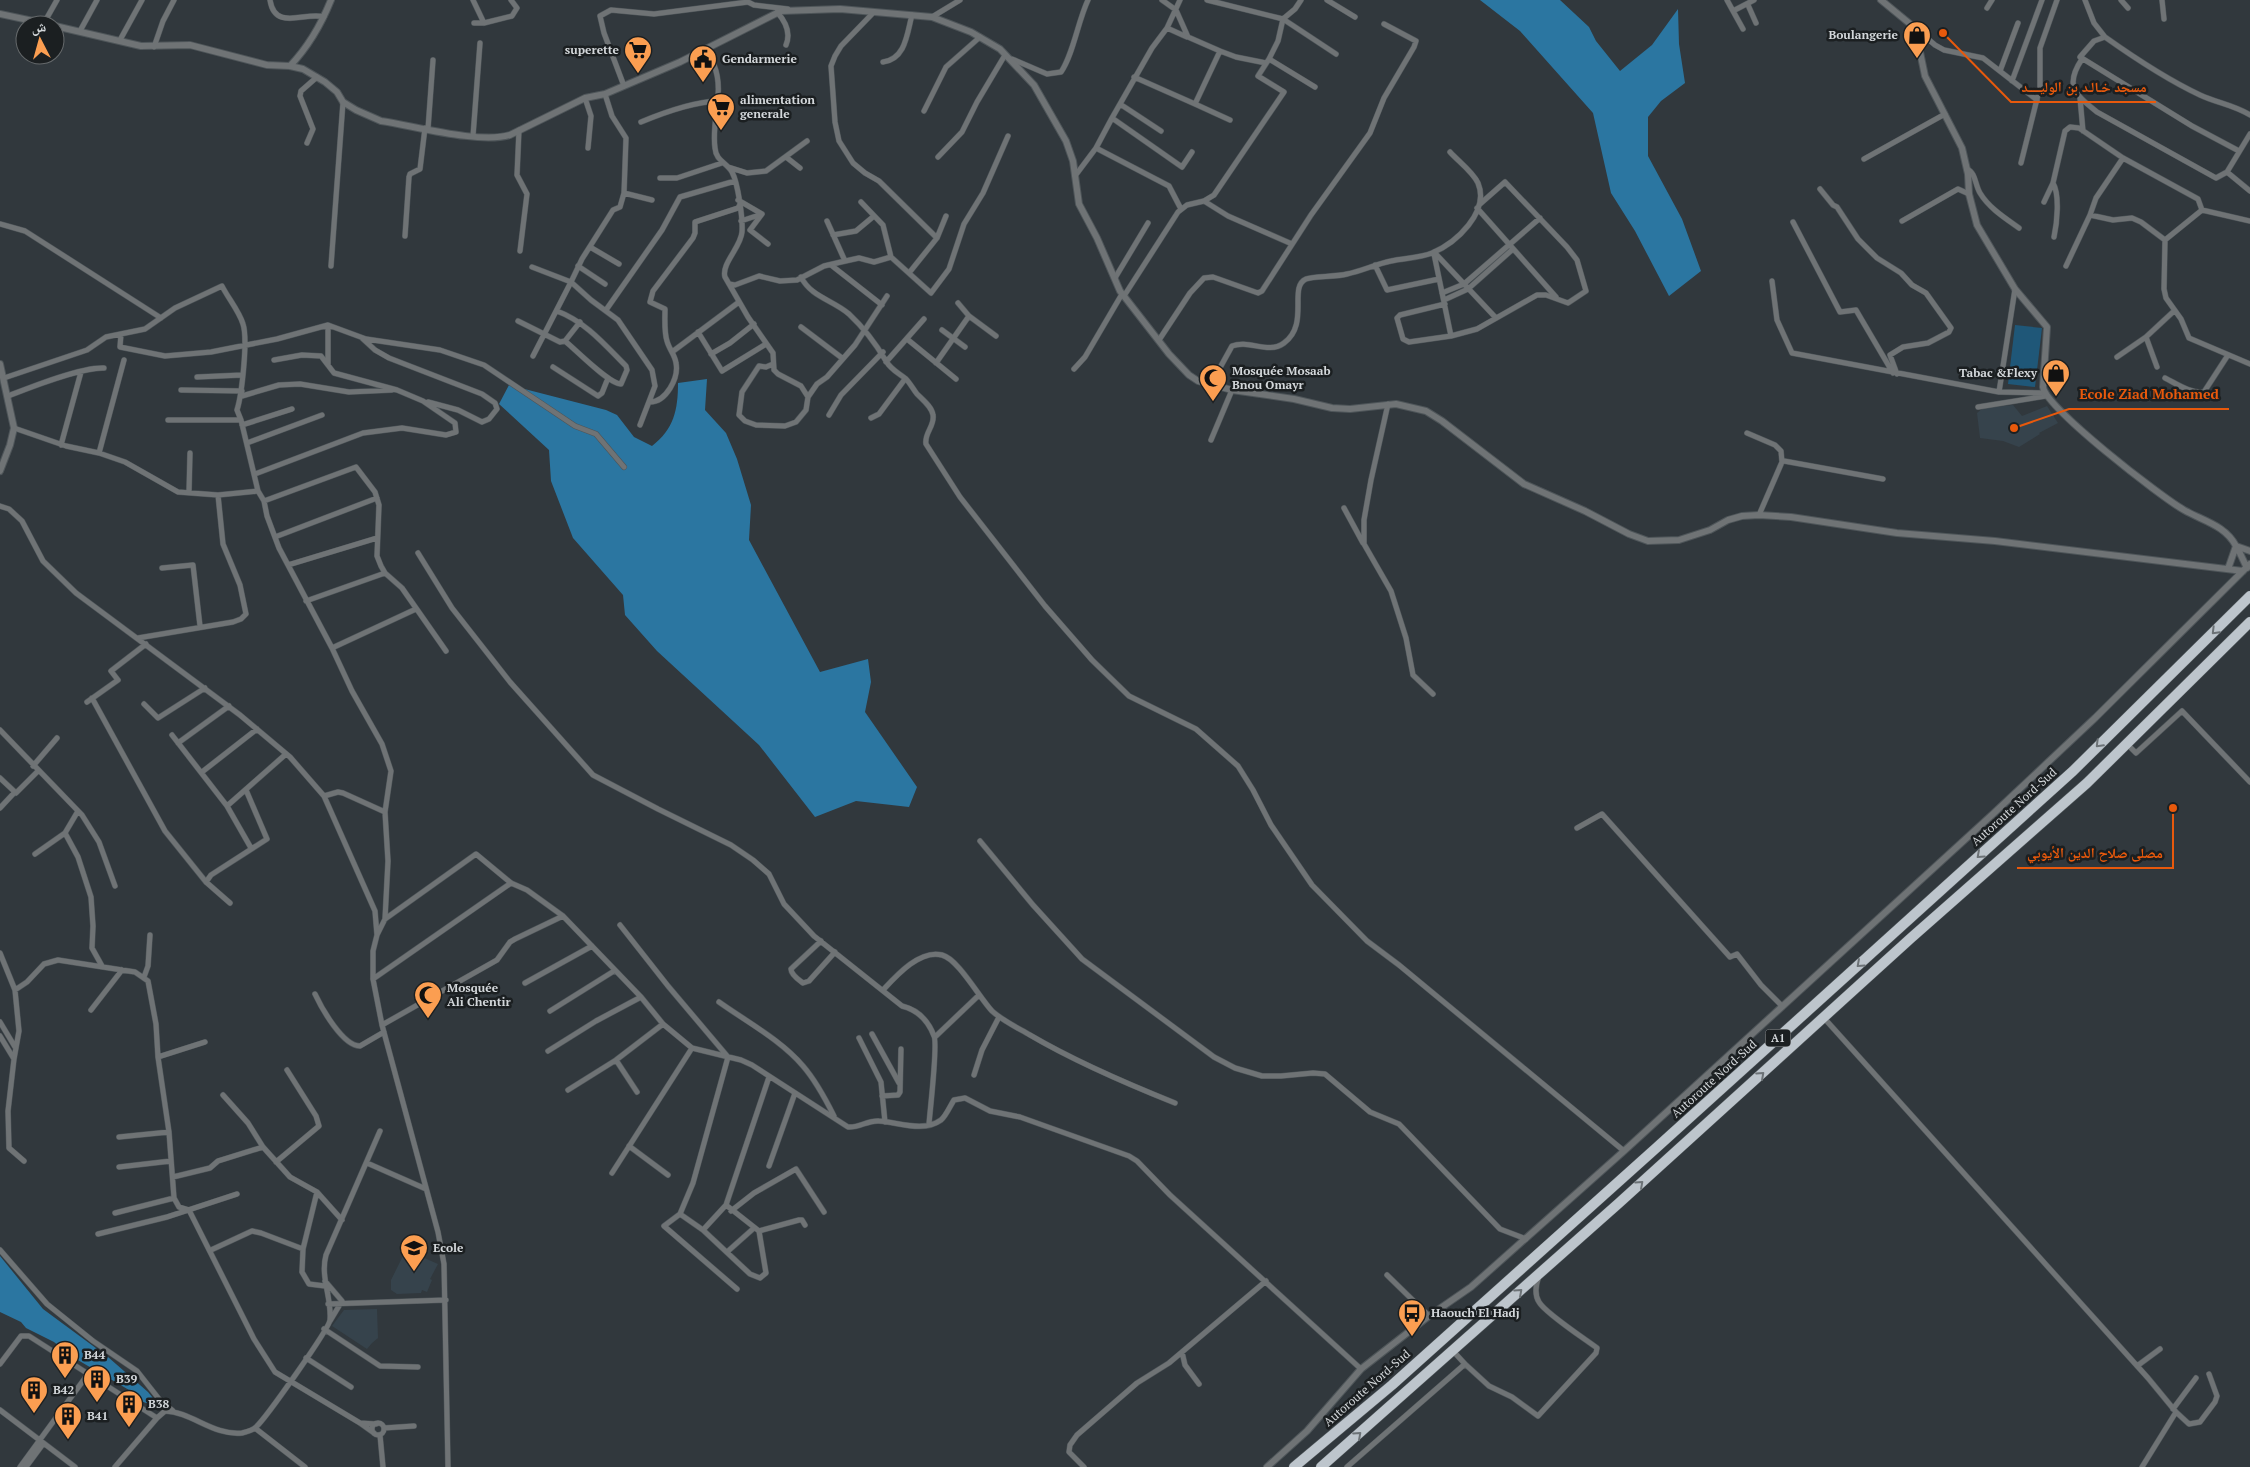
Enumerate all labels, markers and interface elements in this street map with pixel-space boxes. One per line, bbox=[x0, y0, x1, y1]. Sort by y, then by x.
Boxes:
north arrow bbox=[15, 15, 65, 65]
text: ش bbox=[30, 16, 47, 37]
shop icon: Boulangerie bbox=[1902, 20, 1932, 59]
place label: Boulangerie bbox=[1828, 27, 1899, 42]
supermarket icon: superette bbox=[623, 35, 653, 74]
place label: superette bbox=[565, 42, 620, 57]
public building icon: Gendarmerie bbox=[688, 44, 718, 83]
place label: Gendarmerie bbox=[722, 51, 797, 66]
callout: مسجد خـالـد بن الوليــــد bbox=[2011, 73, 2156, 102]
text: مسجد خـالـد بن الوليــــد bbox=[2021, 77, 2147, 96]
supermarket icon: alimentation generale bbox=[706, 92, 736, 131]
place label: alimentation generale bbox=[740, 92, 815, 121]
shop icon: Tabac &Flexy bbox=[2041, 358, 2071, 397]
mosque icon: Mosquée Mosaab Bnou Omayr bbox=[1198, 363, 1228, 402]
place label: Mosquée Mosaab Bnou Omayr bbox=[1232, 363, 1331, 392]
place label: Tabac &Flexy bbox=[1959, 365, 2038, 380]
callout: Ecole Ziad Mohamed bbox=[2069, 380, 2229, 409]
text: Ecole Ziad Mohamed bbox=[2079, 384, 2219, 403]
one-way arrow bbox=[2212, 625, 2221, 634]
one-way arrow bbox=[2096, 739, 2105, 748]
street label: Autoroute Nord-Sud bbox=[1968, 764, 2060, 849]
callout: مصلى صلاح الدين الأيوبي bbox=[2017, 839, 2173, 868]
text: مصلى صلاح الدين الأيوبي bbox=[2027, 843, 2163, 864]
one-way arrow bbox=[1977, 849, 1986, 858]
one-way arrow bbox=[1856, 958, 1865, 967]
mosque icon: Mosquée Ali Chentir bbox=[413, 980, 443, 1019]
place label: Mosquée Ali Chentir bbox=[447, 980, 511, 1009]
road number: A1 bbox=[1766, 1030, 1790, 1046]
street label: Autoroute Nord-Sud bbox=[1668, 1036, 1760, 1121]
one-way arrow bbox=[1755, 1072, 1764, 1081]
one-way arrow bbox=[1634, 1181, 1643, 1190]
school or university icon: Ecole bbox=[399, 1233, 429, 1272]
place label: Ecole bbox=[433, 1240, 464, 1255]
one-way arrow bbox=[1513, 1289, 1522, 1298]
bus stop icon: Haouch El Hadj bbox=[1397, 1298, 1427, 1337]
place label: Haouch El Hadj bbox=[1431, 1305, 1520, 1320]
building icon: B44 bbox=[50, 1340, 80, 1379]
street label: Autoroute Nord-Sud bbox=[1320, 1346, 1413, 1429]
place label: B44 bbox=[84, 1347, 106, 1362]
building icon: B39 bbox=[82, 1364, 112, 1403]
place label: B39 bbox=[116, 1371, 138, 1386]
building icon: B42 bbox=[19, 1375, 49, 1414]
place label: B42 bbox=[53, 1382, 75, 1397]
building icon: B38 bbox=[114, 1389, 144, 1428]
place label: B38 bbox=[148, 1396, 170, 1411]
building icon: B41 bbox=[53, 1401, 83, 1440]
place label: B41 bbox=[87, 1408, 108, 1423]
one-way arrow bbox=[1353, 1432, 1362, 1441]

